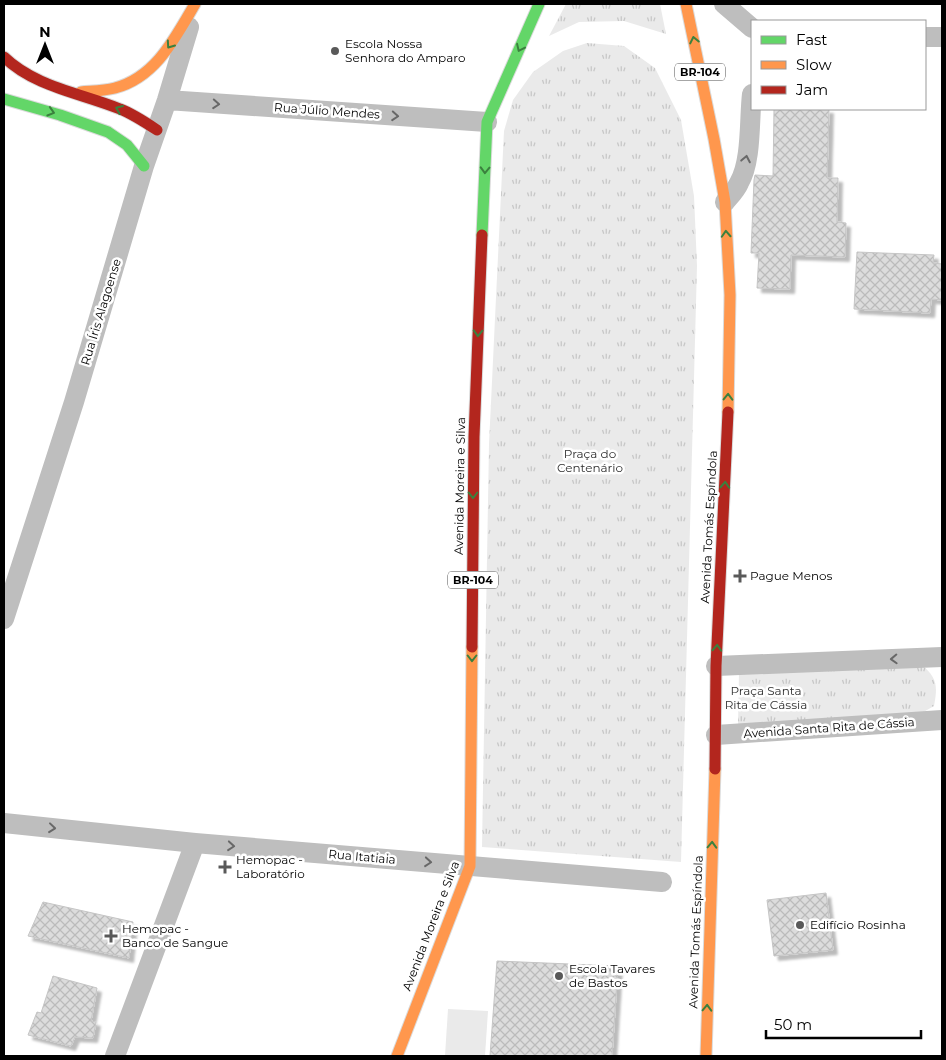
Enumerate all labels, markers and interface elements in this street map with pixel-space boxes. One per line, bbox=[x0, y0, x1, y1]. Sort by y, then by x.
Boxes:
north arrow bbox=[20, 20, 70, 70]
legend bbox=[751, 20, 926, 110]
text: N bbox=[39, 23, 51, 41]
text: Fast bbox=[796, 30, 827, 49]
place label: Escola Nossa Senhora do Amparo bbox=[345, 36, 465, 65]
one-way arrow bbox=[689, 36, 699, 45]
one-way arrow bbox=[167, 40, 176, 49]
one-way arrow bbox=[516, 43, 526, 52]
marker: Escola Nossa Senhora do Amparo bbox=[329, 45, 341, 57]
text: Slow bbox=[796, 55, 832, 74]
road number: BR-104 bbox=[675, 64, 725, 80]
text: Jam bbox=[795, 80, 828, 99]
one-way arrow bbox=[212, 98, 220, 109]
street label: Rua Júlio Mendes bbox=[274, 99, 381, 122]
one-way arrow bbox=[115, 104, 123, 114]
one-way arrow bbox=[46, 107, 54, 117]
one-way arrow bbox=[392, 110, 400, 121]
one-way arrow bbox=[740, 155, 751, 164]
one-way arrow bbox=[479, 167, 490, 175]
one-way arrow bbox=[721, 230, 732, 238]
street label: Rua Íris Alagoense bbox=[77, 257, 124, 367]
one-way arrow bbox=[473, 330, 483, 337]
one-way arrow bbox=[723, 393, 733, 400]
street label: Avenida Moreira e Silva bbox=[451, 417, 468, 555]
park label: Praça do Centenário bbox=[557, 446, 623, 475]
street label: Avenida Tomás Espíndola bbox=[697, 450, 720, 604]
one-way arrow bbox=[720, 481, 731, 489]
one-way arrow bbox=[468, 492, 478, 499]
place label: Pague Menos bbox=[750, 568, 833, 583]
marker: Pague Menos bbox=[734, 570, 746, 582]
road number: BR-104 bbox=[448, 572, 498, 588]
one-way arrow bbox=[711, 643, 722, 651]
one-way arrow bbox=[467, 654, 477, 662]
one-way arrow bbox=[889, 654, 897, 664]
park label: Praça Santa Rita de Cássia bbox=[725, 683, 807, 712]
street label: Avenida Santa Rita de Cássia bbox=[743, 714, 915, 741]
one-way arrow bbox=[49, 822, 57, 833]
one-way arrow bbox=[228, 840, 236, 851]
one-way arrow bbox=[707, 841, 717, 848]
street label: Rua Itatiaia bbox=[328, 846, 396, 867]
place label: Hemopac - Laboratório bbox=[236, 852, 305, 881]
street label: Avenida Tomás Espíndola bbox=[685, 855, 706, 1009]
one-way arrow bbox=[424, 856, 432, 867]
street label: Avenida Moreira e Silva bbox=[399, 859, 462, 993]
marker: Hemopac - Laboratório bbox=[218, 860, 232, 874]
place label: Edifício Rosinha bbox=[810, 917, 906, 932]
marker: Edifício Rosinha bbox=[794, 919, 806, 931]
place label: Hemopac - Banco de Sangue bbox=[122, 921, 228, 950]
marker: Hemopac - Banco de Sangue bbox=[104, 929, 118, 943]
place label: Escola Tavares de Bastos bbox=[569, 961, 655, 990]
marker: Escola Tavares de Bastos bbox=[553, 970, 565, 982]
one-way arrow bbox=[702, 1003, 713, 1011]
scale bar bbox=[766, 1008, 921, 1040]
text: 50 m bbox=[774, 1015, 812, 1034]

